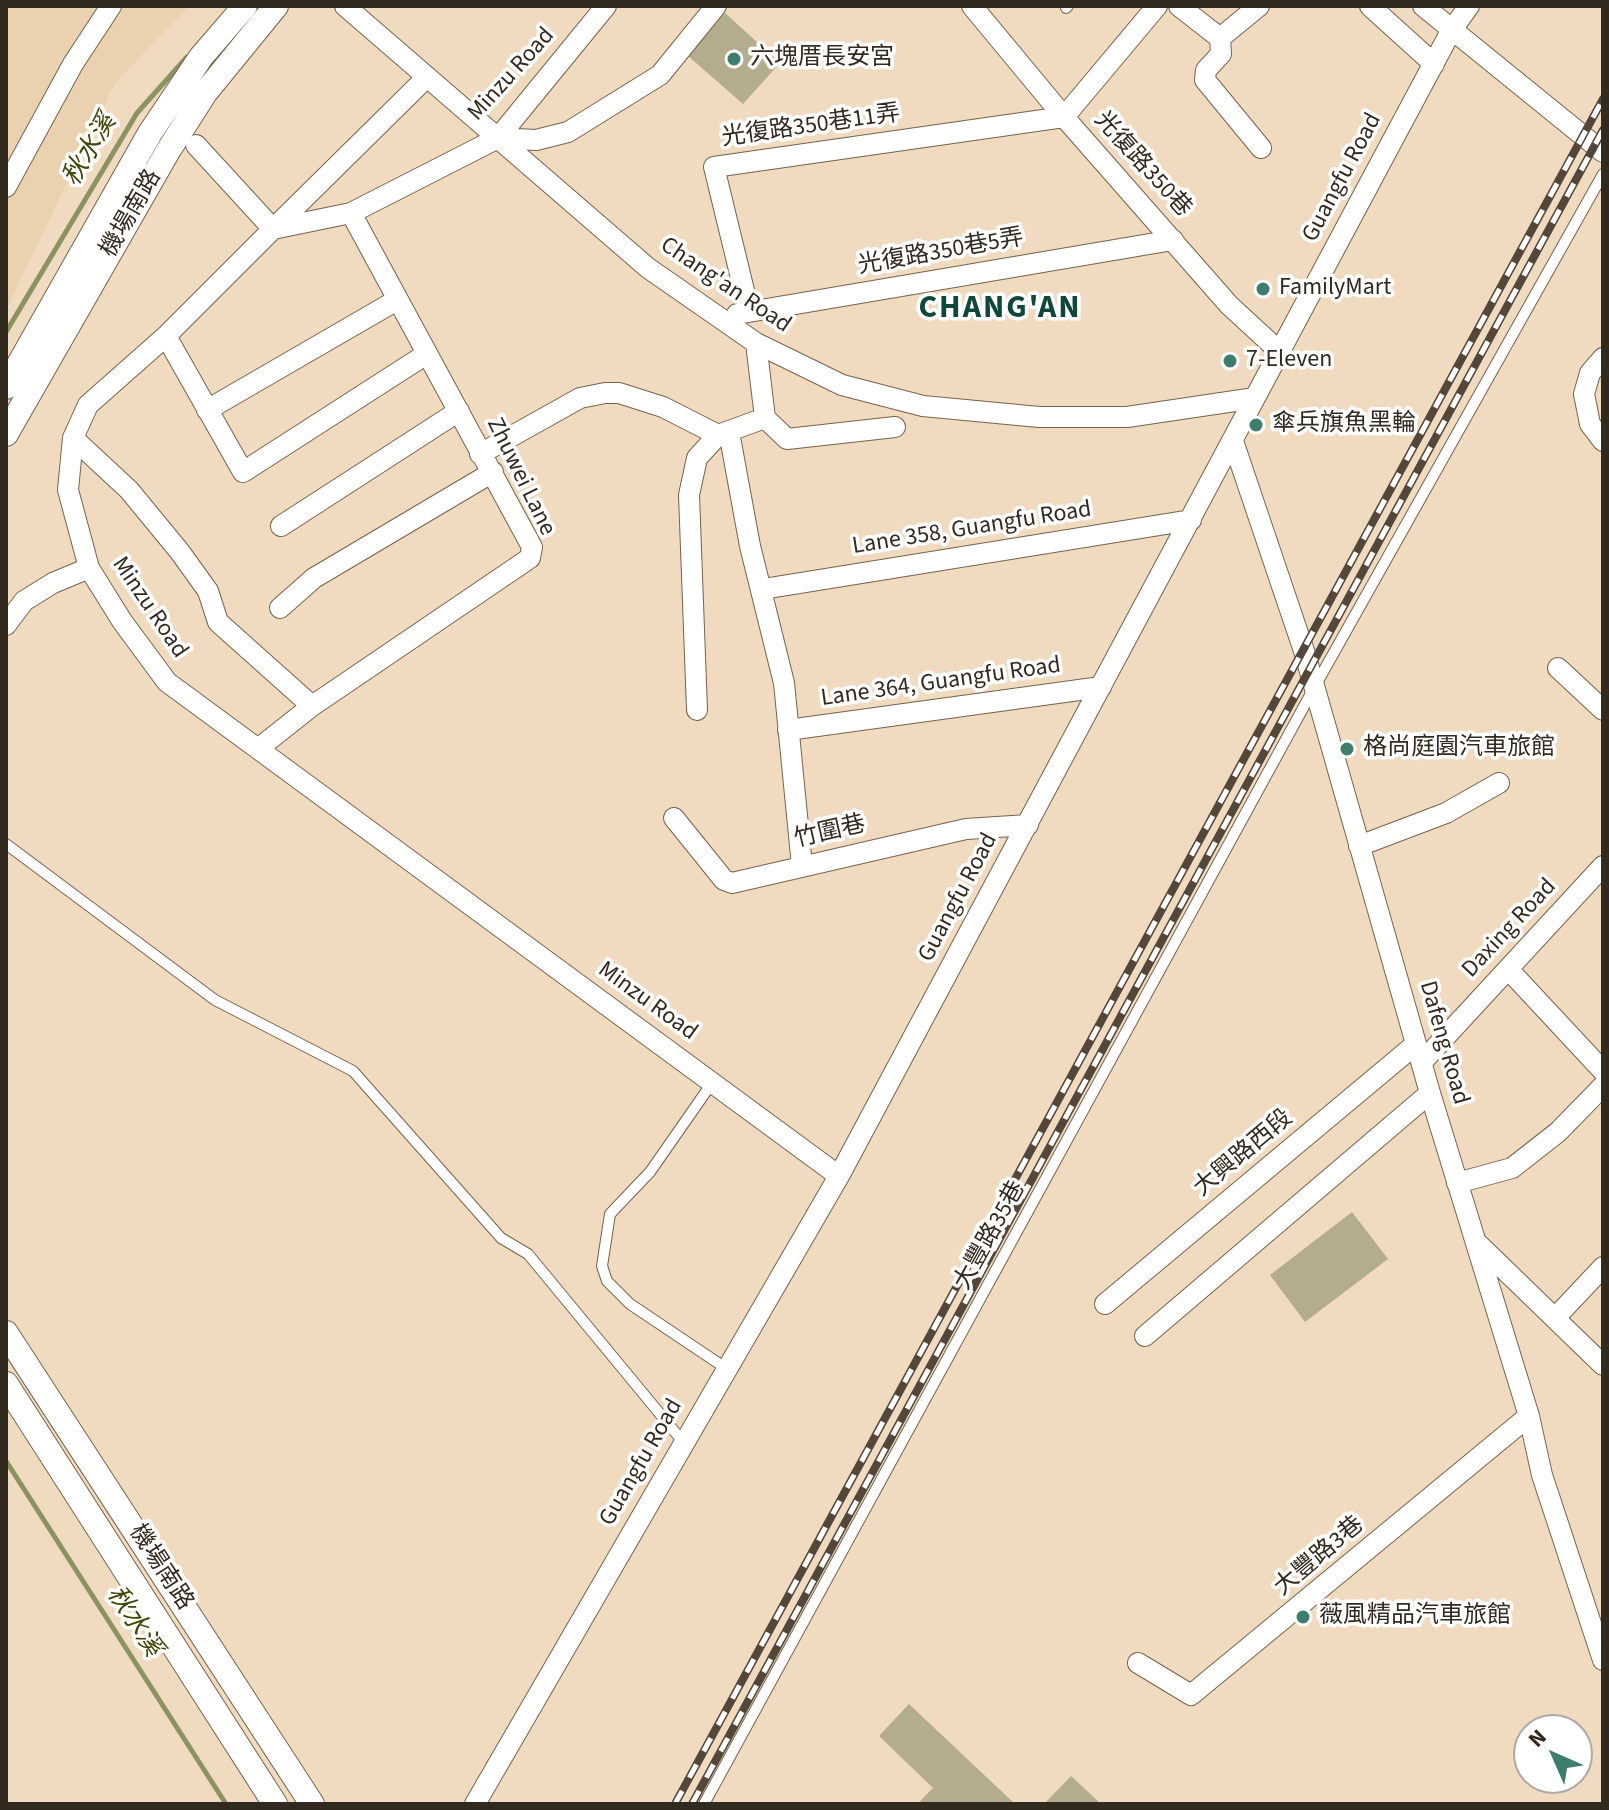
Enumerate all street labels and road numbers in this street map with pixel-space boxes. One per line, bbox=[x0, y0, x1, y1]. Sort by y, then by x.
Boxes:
street label: Minzu Road bbox=[463, 22, 561, 128]
street label: 光復路350巷11弄 bbox=[720, 100, 902, 154]
street label: 光復路350巷 bbox=[1087, 106, 1197, 224]
street label: Guangfu Road bbox=[1297, 109, 1389, 247]
street label: 機場南路 bbox=[96, 165, 168, 263]
street label: 光復路350巷5弄 bbox=[856, 224, 1026, 282]
street label: Chang'an Road bbox=[654, 232, 796, 340]
street label: Zhuwei Lane bbox=[479, 413, 561, 541]
street label: Lane 358, Guangfu Road bbox=[850, 496, 1094, 562]
street label: Minzu Road bbox=[105, 552, 193, 664]
street label: Lane 364, Guangfu Road bbox=[819, 652, 1063, 714]
street label: 竹圍巷 bbox=[792, 811, 868, 855]
street label: Guangfu Road bbox=[913, 829, 1005, 967]
street label: Daxing Road bbox=[1457, 873, 1563, 985]
street label: Minzu Road bbox=[592, 956, 702, 1048]
street label: Dafeng Road bbox=[1412, 978, 1474, 1108]
street label: 大興路西段 bbox=[1189, 1104, 1299, 1204]
street label: 大豐路35巷 bbox=[949, 1177, 1033, 1295]
street label: Guangfu Road bbox=[594, 1395, 690, 1531]
street label: 大豐路3巷 bbox=[1269, 1511, 1371, 1603]
street label: 機場南路 bbox=[122, 1520, 198, 1616]

